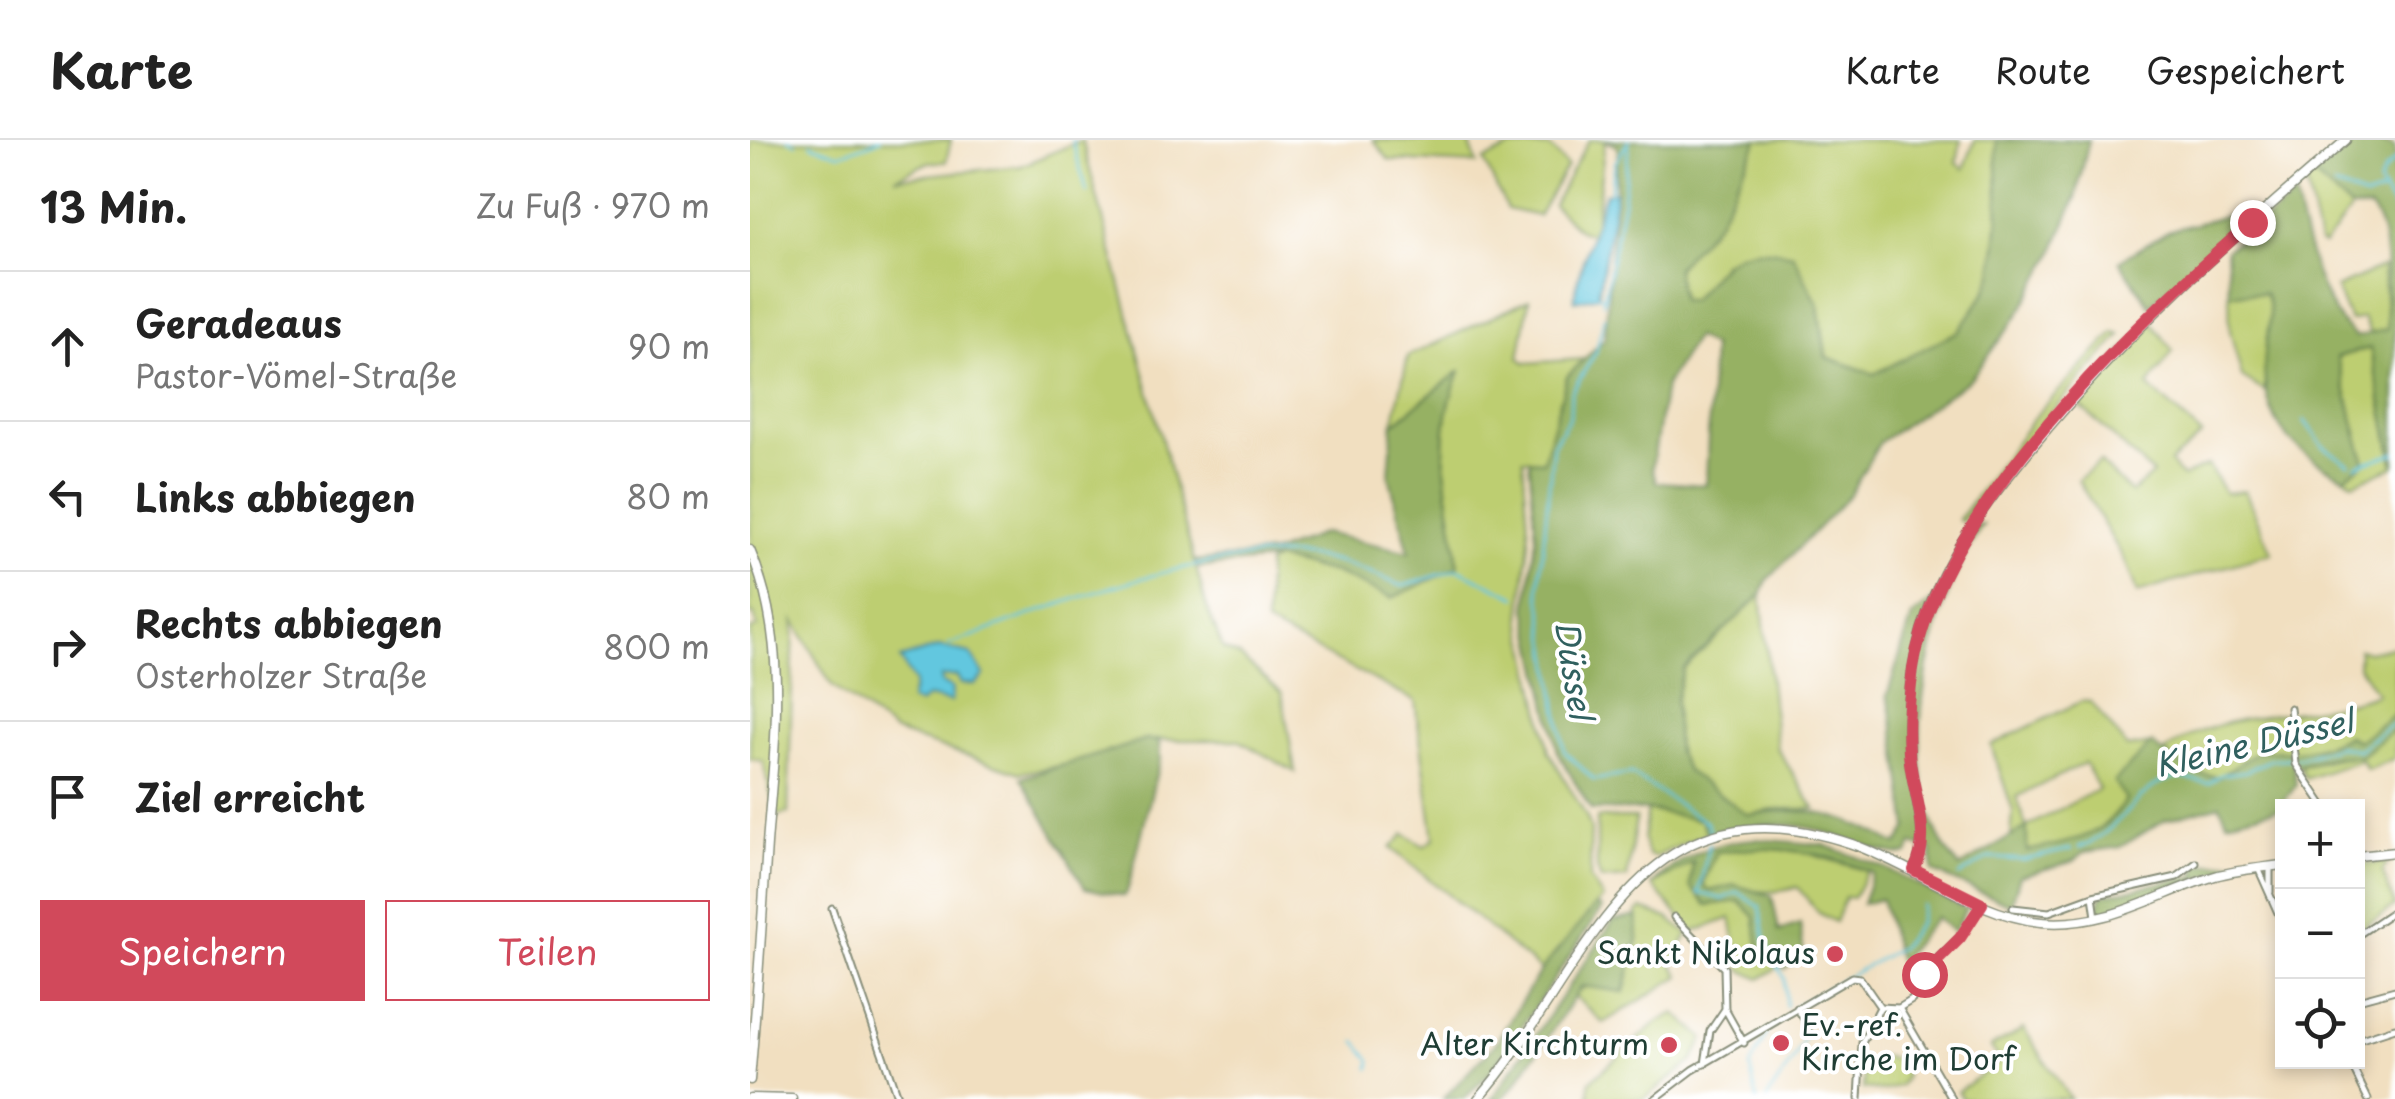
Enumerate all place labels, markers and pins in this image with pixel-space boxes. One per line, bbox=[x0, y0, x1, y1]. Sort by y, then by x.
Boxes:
place label: Sankt Nikolaus bbox=[1596, 929, 1815, 974]
marker: Sankt Nikolaus bbox=[1824, 943, 1846, 965]
place label: Ev.-ref. Kirche im Dorf bbox=[1801, 1001, 2018, 1080]
place label: Alter Kirchturm bbox=[1420, 1020, 1649, 1065]
marker: Ev.-ref. Kirche im Dorf bbox=[1770, 1032, 1792, 1054]
marker: Alter Kirchturm bbox=[1658, 1034, 1680, 1056]

